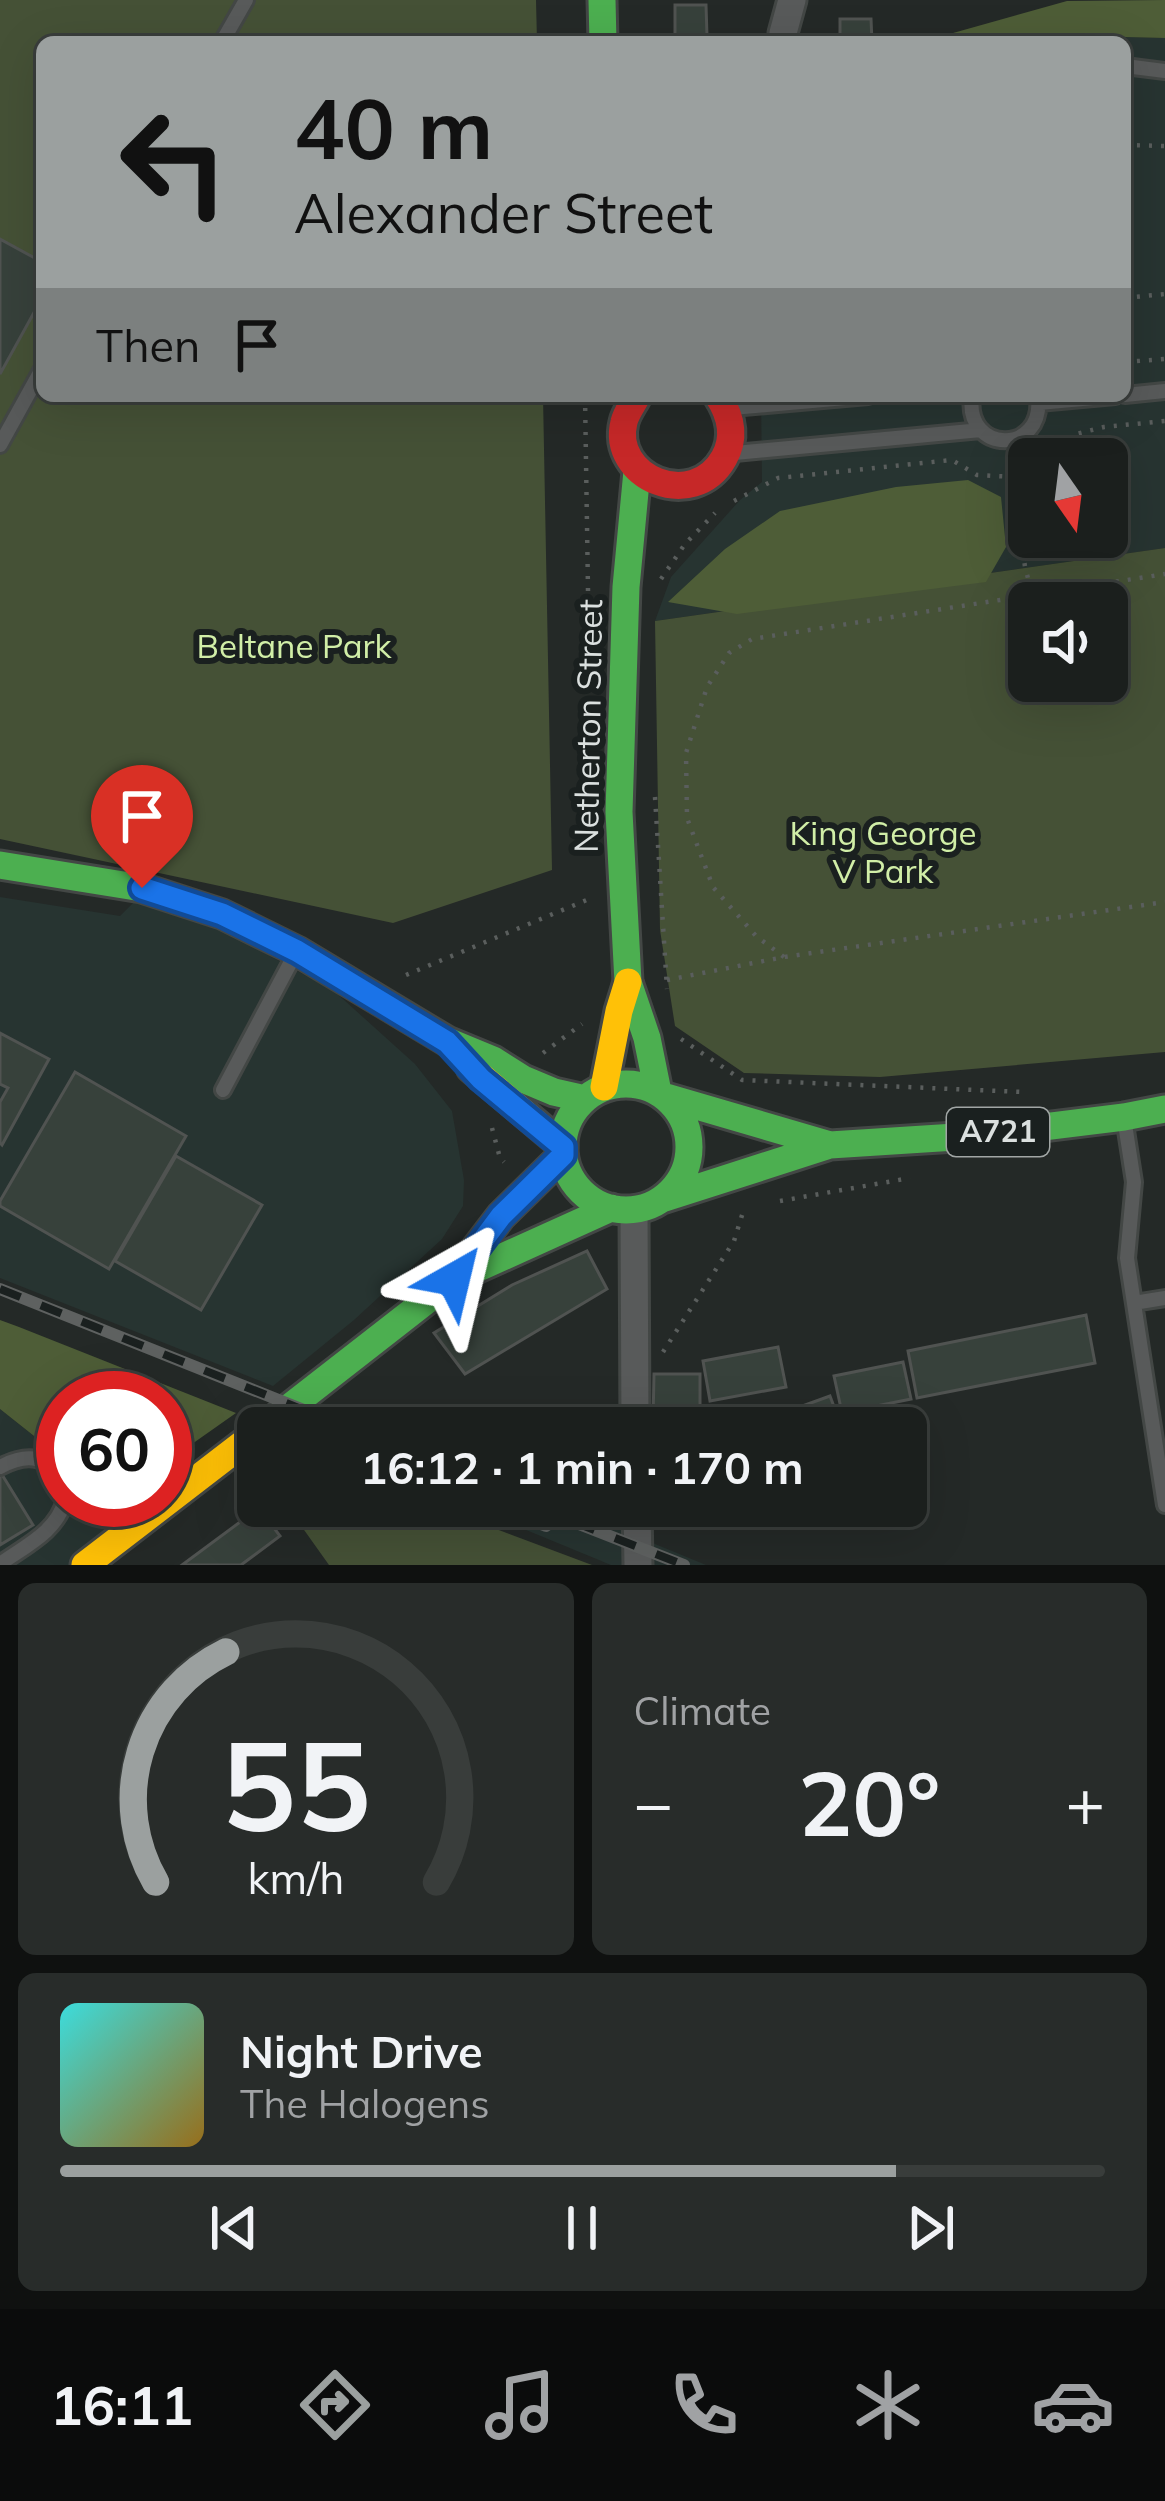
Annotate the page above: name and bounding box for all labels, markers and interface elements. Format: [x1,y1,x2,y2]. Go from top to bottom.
text: 40 m [294,75,493,180]
icon: left [96,84,252,240]
text: Alexander Street [294,179,713,247]
icon: arrive [224,312,290,378]
text: Then [96,317,200,373]
north arrow [1008,438,1128,558]
map controls [1008,438,1128,702]
button: sound [1008,582,1128,702]
street label: Netherton Street [565,599,610,853]
park label: Beltane Park [197,625,392,666]
pin [91,765,193,888]
icon: arrive [109,783,175,849]
park label: King George V Park [789,812,977,891]
road number: A721 [947,1108,1049,1156]
position arrow [391,1216,517,1342]
speed limit sign: 60 [36,1371,192,1527]
text: 16:12 · 1 min · 170 m [360,1439,804,1495]
text: Climate [634,1686,771,1735]
text: 55 [221,1706,371,1862]
text: 20° [798,1746,940,1859]
text: − [634,1761,673,1844]
text: + [1065,1761,1105,1844]
text: km/h [247,1851,344,1905]
text: Night Drive [240,2023,483,2079]
text: The Halogens [240,2079,490,2128]
icon: previous [201,2195,267,2261]
icon: pause [549,2195,615,2261]
icon: next [898,2195,964,2261]
icon: directions [293,2363,377,2447]
icon: music [478,2363,562,2447]
icon: phone [662,2363,746,2447]
icon: climate [846,2363,930,2447]
icon: car [1031,2363,1115,2447]
text: 16:11 [50,2371,193,2439]

